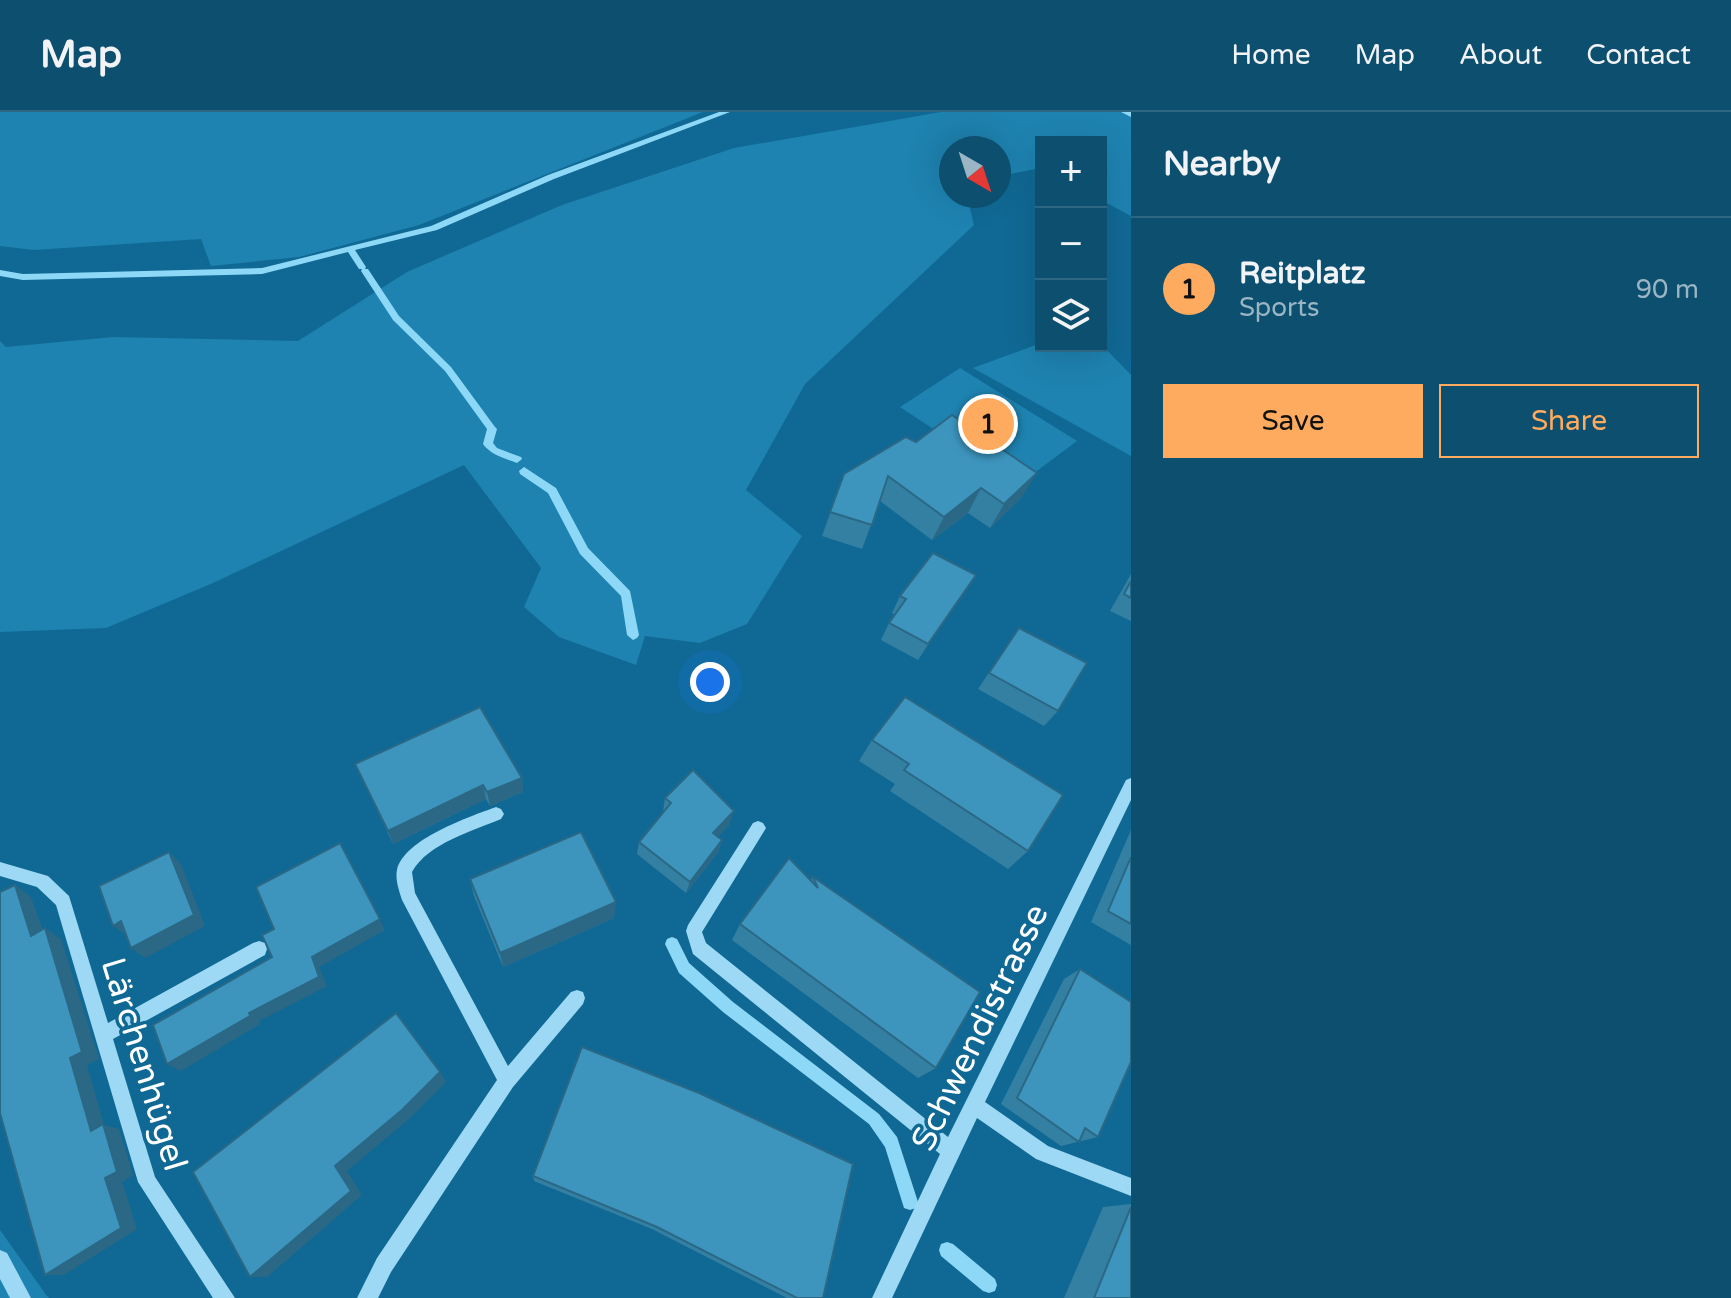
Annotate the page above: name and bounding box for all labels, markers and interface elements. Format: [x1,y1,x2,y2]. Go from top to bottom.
text: Map [40,32,122,78]
text: Home [1231,38,1311,72]
text: Map [1355,38,1415,72]
text: About [1459,38,1542,72]
text: Contact [1586,38,1691,72]
north arrow [939,136,1011,208]
map controls [1035,136,1107,352]
button: + [1035,136,1107,208]
text: Nearby [1163,144,1281,185]
button: − [1035,208,1107,280]
text: Reitplatz [1239,255,1366,292]
text: 1 [1181,274,1197,305]
text: 90 m [1636,274,1699,305]
button: layers [1035,280,1107,352]
text: Sports [1239,292,1319,323]
button: Save [1163,384,1423,458]
button: Share [1439,384,1699,458]
pin: 1 [962,394,1014,454]
your location [690,662,730,702]
street label: Schwendistrasse [903,898,1058,1158]
street label: Lärchenhügel [92,953,195,1176]

